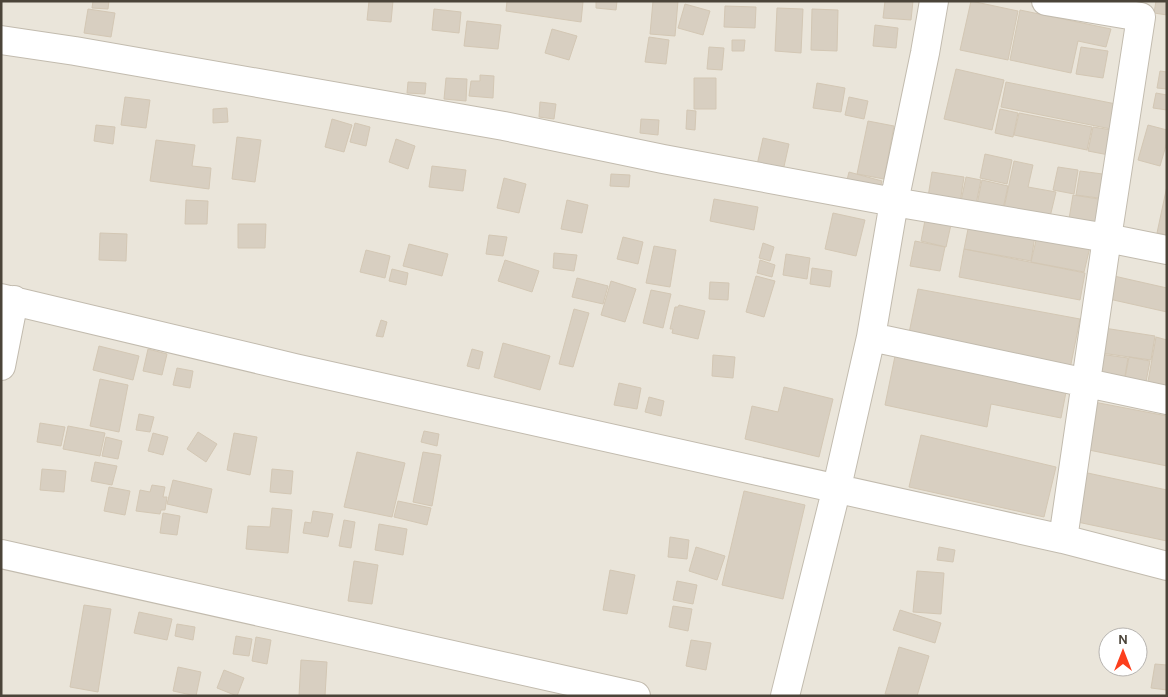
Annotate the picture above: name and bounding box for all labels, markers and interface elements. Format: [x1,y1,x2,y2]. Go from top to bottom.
north arrow [1098,627,1148,677]
text: N [1118,631,1128,648]

